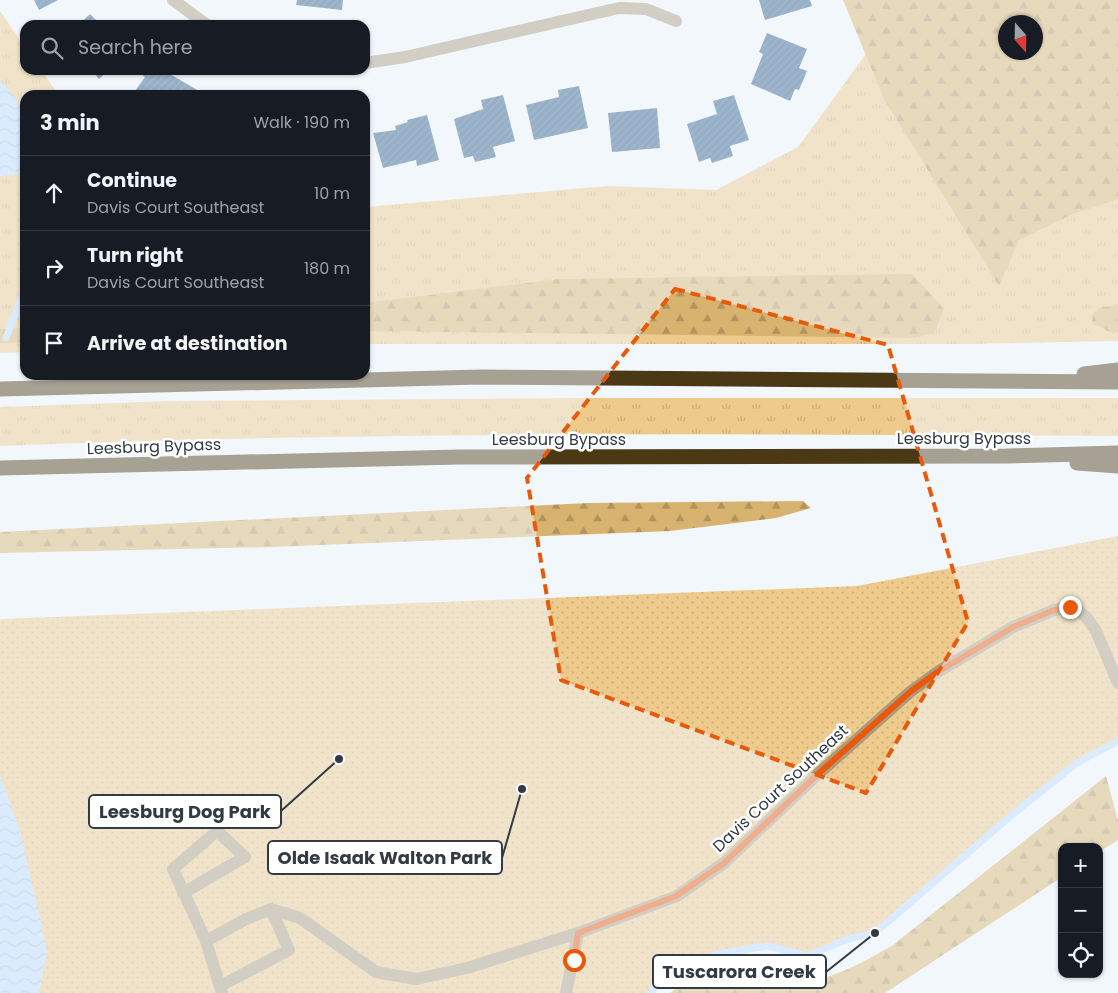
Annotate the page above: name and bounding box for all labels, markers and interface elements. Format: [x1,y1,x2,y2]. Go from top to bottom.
north arrow [998,15,1043,60]
search box [20,20,370,75]
icon: search [38,34,66,62]
text: Search here [78,34,192,61]
text: 3 min [40,108,100,137]
text: Walk · 190 m [253,111,350,134]
text: Continue [87,167,177,194]
icon: ahead [40,179,68,207]
text: 10 m [314,182,350,205]
text: Davis Court Southeast [87,196,264,219]
text: Turn right [87,242,183,269]
icon: right [40,254,68,282]
text: 180 m [304,257,350,280]
text: Davis Court Southeast [87,271,264,294]
icon: arrive [40,329,68,357]
text: Arrive at destination [87,330,288,357]
street label: Leesburg Bypass [897,427,1031,450]
street label: Leesburg Bypass [492,428,626,451]
street label: Leesburg Bypass [86,433,222,460]
route end [1059,596,1082,619]
street label: Davis Court Southeast [708,719,853,857]
callout: Leesburg Dog Park [89,795,281,828]
text: Leesburg Dog Park [99,799,272,824]
callout: Olde Isaak Walton Park [268,841,502,874]
map controls [1058,843,1103,978]
button: + [1058,843,1103,888]
text: Olde Isaak Walton Park [278,845,493,870]
button: − [1058,888,1103,933]
button: locate [1058,933,1103,978]
route start [563,949,586,972]
callout: Tuscarora Creek [653,955,826,988]
text: Tuscarora Creek [662,959,817,984]

